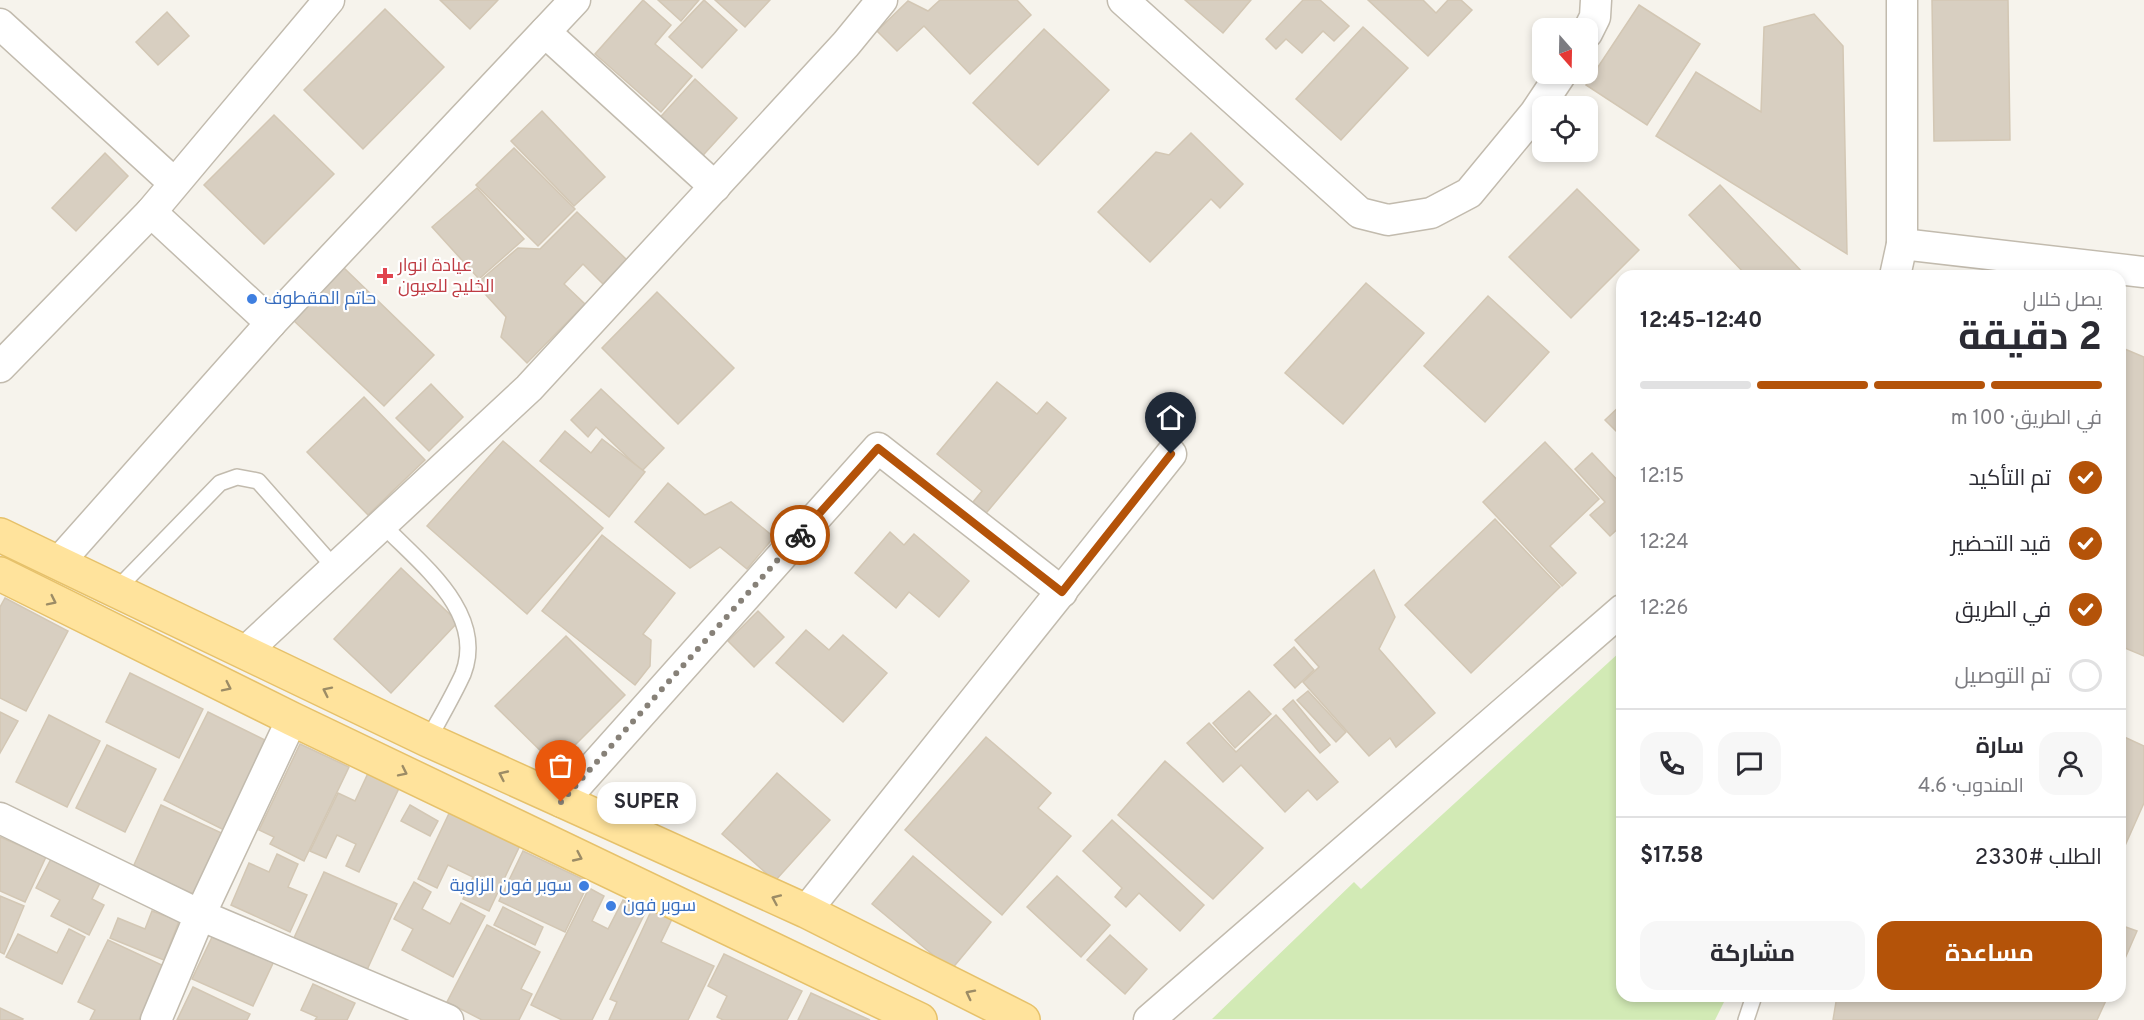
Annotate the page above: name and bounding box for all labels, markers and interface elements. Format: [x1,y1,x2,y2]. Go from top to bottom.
north arrow [1532,18,1598,84]
map controls [1532,18,1598,162]
button: locate [1532,96,1598,162]
place label: عيادة انوار الخليج للعيون [397,255,495,299]
marker: عيادة انوار الخليج للعيون [376,267,394,285]
place label: حاتم المقطوف [264,288,376,311]
text: يصل خلال [2023,288,2102,314]
marker: حاتم المقطوف [245,292,259,306]
text: 12:40–12:45 [1640,308,1762,335]
text: 2 دقيقة [1958,315,2102,364]
pin [1145,392,1196,454]
icon: home [1154,401,1187,434]
text: في الطريق · 100 m [1951,406,2102,432]
icon: check [2069,461,2102,494]
text: 12:15 [1640,464,1684,490]
text: تم التأكيد [1969,466,2051,493]
courier [770,505,830,565]
icon: bike [784,519,817,552]
icon: check [2069,527,2102,560]
text: 12:24 [1640,530,1689,556]
text: قيد التحضير [1951,532,2051,559]
one-way arrow [46,593,57,605]
icon: check [2069,593,2102,626]
text: 12:26 [1640,596,1688,622]
text: في الطريق [1955,598,2051,625]
text: تم التوصيل [1954,664,2051,691]
one-way arrow [221,679,232,691]
one-way arrow [322,687,333,699]
button: phone [1640,732,1703,795]
button: chat [1718,732,1781,795]
button: person [2039,732,2102,795]
text: سارة [1976,734,2024,761]
pin [535,740,586,802]
icon: bag [544,749,577,782]
one-way arrow [396,765,407,776]
one-way arrow [499,770,510,782]
text: المندوب · 4.6 [1918,774,2024,800]
callout: SUPER [597,781,696,823]
text: SUPER [614,790,679,816]
text: $17.58 [1640,843,1704,870]
text: الطلب #2330 [1975,845,2102,872]
one-way arrow [572,849,583,861]
place label: سوبر فون الزاوية [450,875,572,898]
marker: سوبر فون الزاوية [577,879,591,893]
one-way arrow [772,894,783,906]
place label: سوبر فون [623,895,696,918]
marker: سوبر فون [604,899,618,913]
button: مشاركة [1640,921,1865,990]
button: مساعدة [1877,921,2102,990]
one-way arrow [966,989,977,1001]

